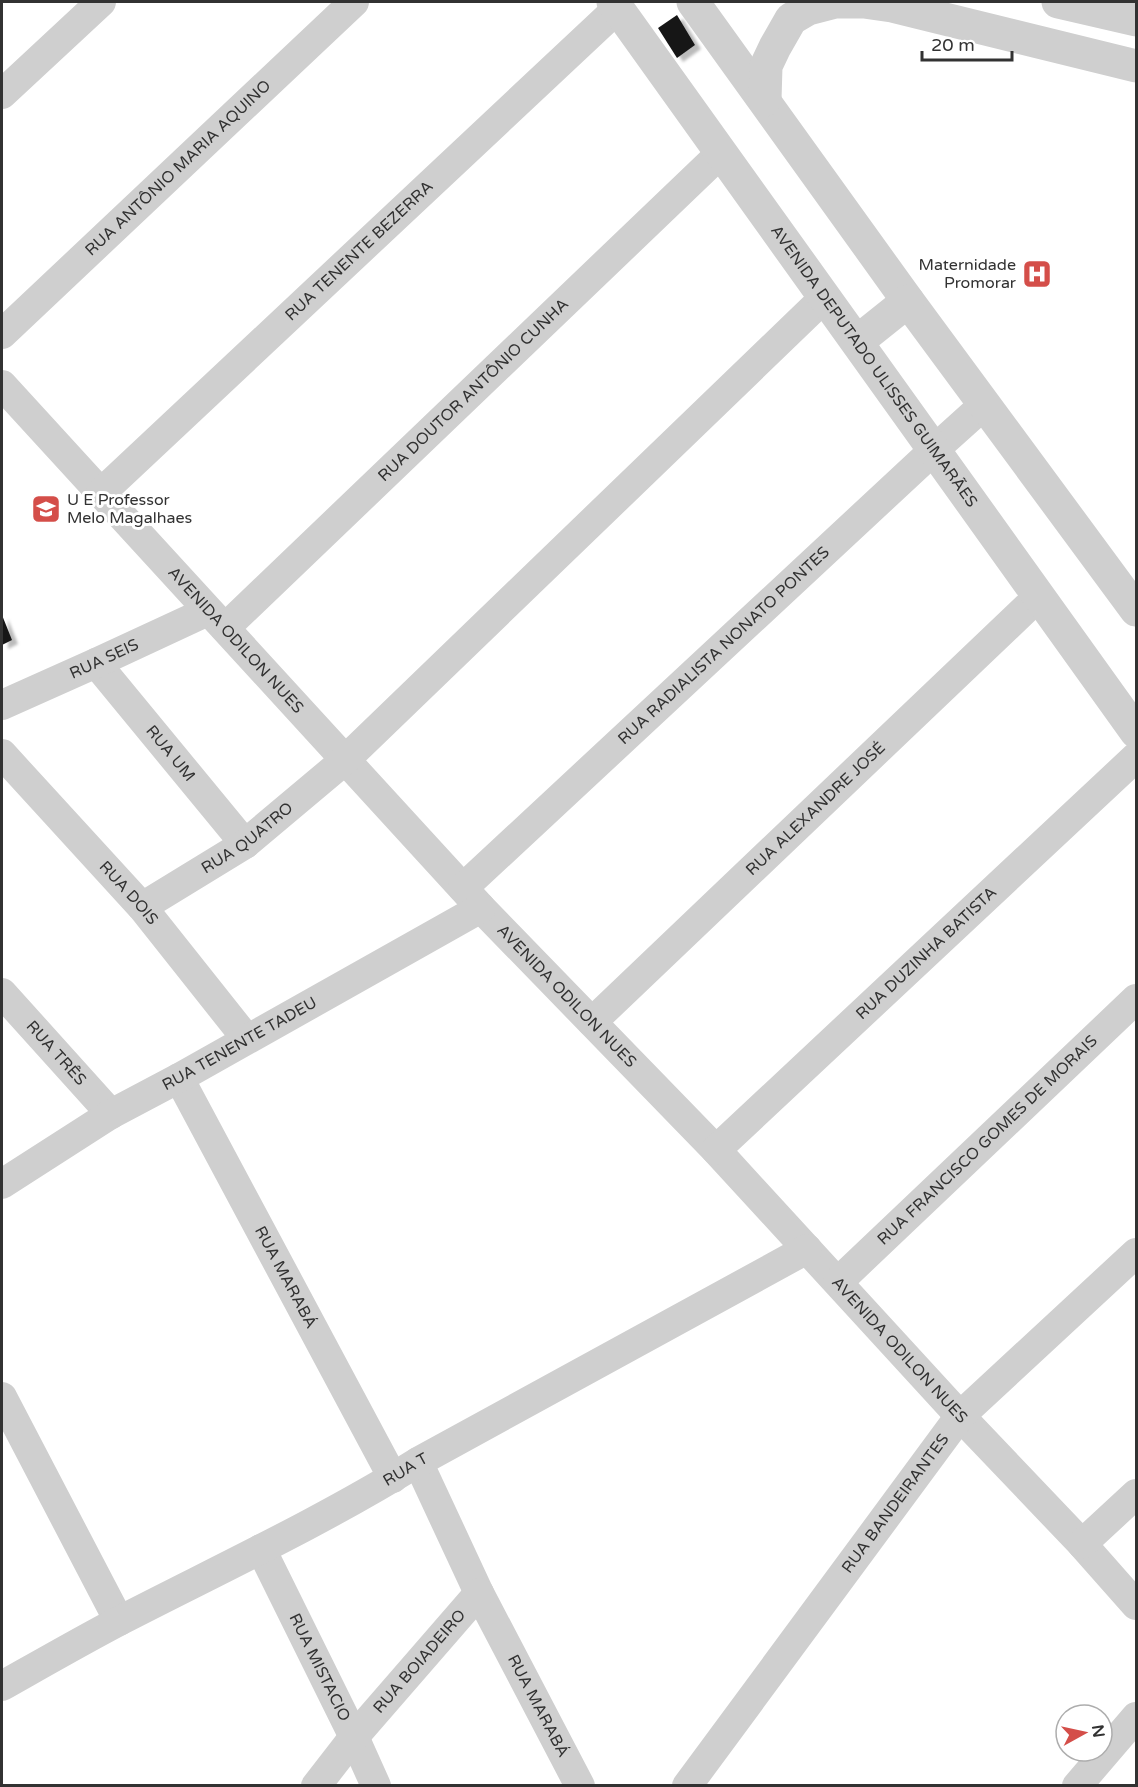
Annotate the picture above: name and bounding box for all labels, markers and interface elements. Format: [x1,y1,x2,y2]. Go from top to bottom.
scale bar [922,24,1012,62]
text: 20 m [931,34,975,56]
street label: RUA ANTÔNIO MARIA AQUINO [81,76,275,260]
street label: RUA TENENTE BEZERRA [281,176,437,325]
street label: AVENIDA DEPUTADO ULISSES GUIMARÃES [766,221,982,511]
place label: Maternidade Promorar [919,255,1017,293]
hospital icon: Maternidade Promorar [1021,258,1053,290]
street label: RUA DOUTOR ANTÔNIO CUNHA [374,294,573,486]
place label: U E Professor Melo Magalhaes [67,490,192,528]
school or university icon: U E Professor Melo Magalhaes [30,493,62,525]
street label: RUA RADIALISTA NONATO PONTES [614,542,834,749]
street label: AVENIDA ODILON NUES [164,563,308,718]
street label: RUA SEIS [66,635,142,683]
street label: RUA UM [141,721,199,786]
street label: RUA ALEXANDRE JOSÉ [742,738,890,880]
street label: RUA QUATRO [198,798,297,878]
street label: RUA DOIS [95,857,162,929]
street label: RUA DUZINHA BATISTA [852,882,1001,1024]
street label: AVENIDA ODILON NUES [493,920,641,1072]
street label: RUA TENENTE TADEU [159,992,321,1095]
street label: RUA TRÊS [22,1017,91,1090]
street label: RUA FRANCISCO GOMES DE MORAIS [873,1031,1102,1249]
street label: RUA MARABÁ [250,1223,321,1332]
street label: AVENIDA ODILON NUES [827,1273,972,1428]
street label: RUA BANDEIRANTES [837,1430,953,1577]
street label: RUA T [379,1448,432,1491]
street label: RUA BOIADEIRO [369,1605,470,1718]
street label: RUA MISTACIO [284,1610,355,1725]
street label: RUA MARABÁ [503,1651,573,1761]
north arrow [1054,1703,1114,1763]
text: N [1087,1723,1109,1739]

